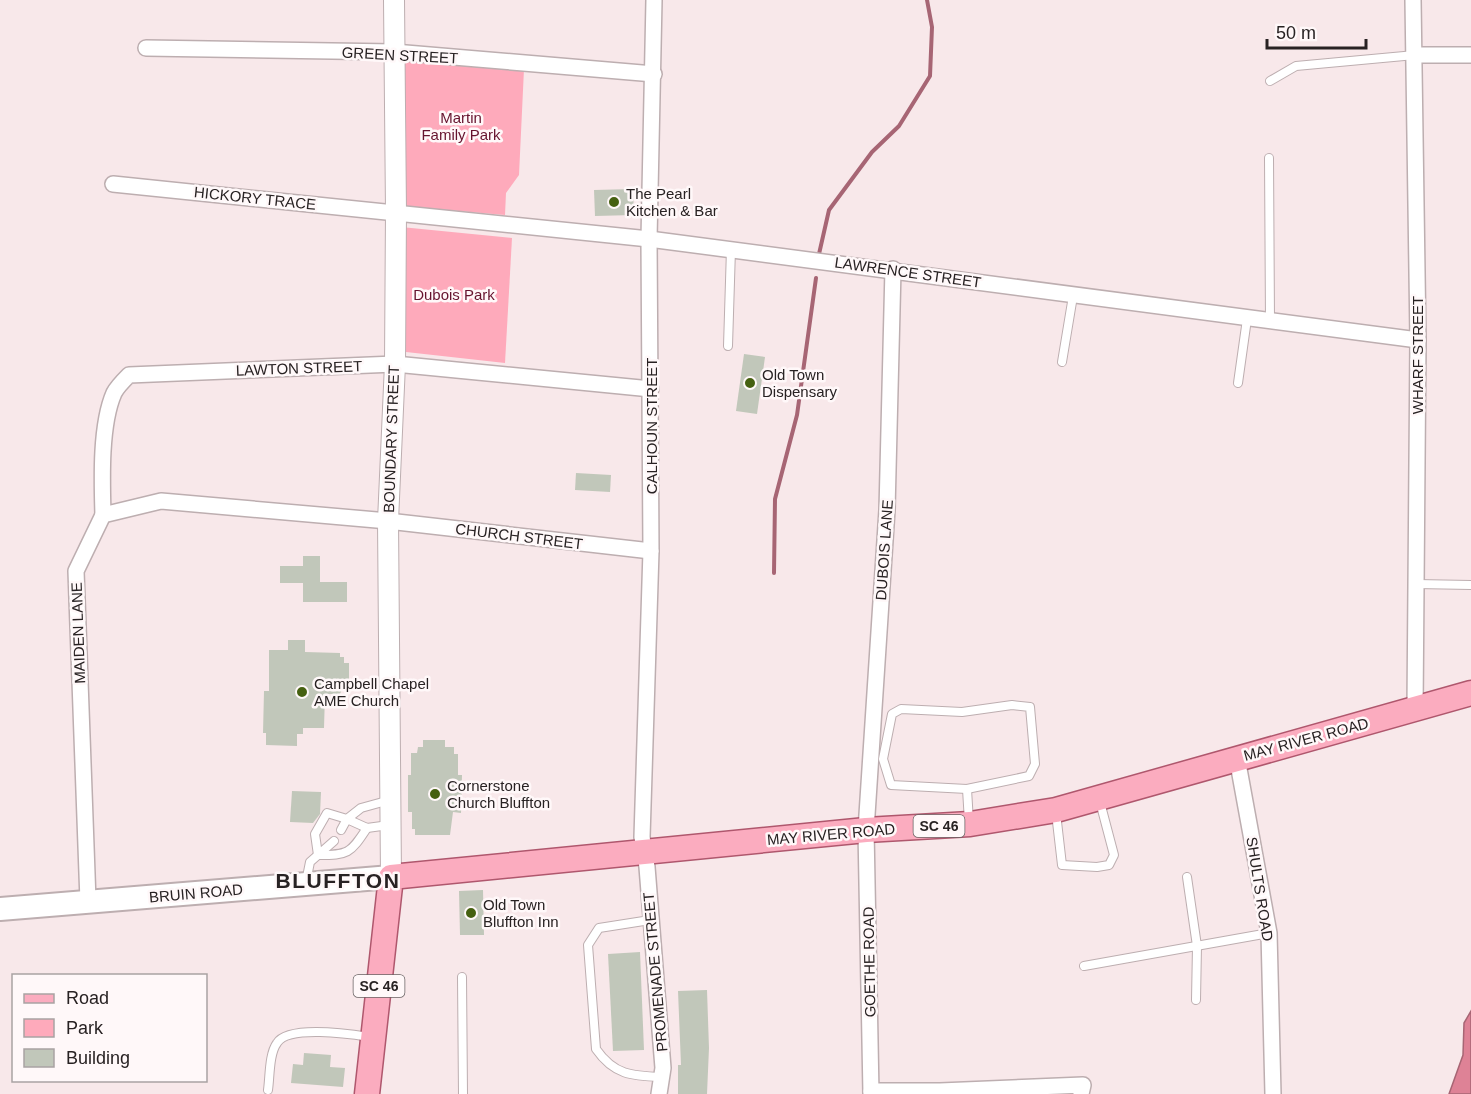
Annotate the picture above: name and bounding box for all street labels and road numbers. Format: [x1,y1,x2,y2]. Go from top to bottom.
street label: GREEN STREET [341,43,459,67]
street label: HICKORY TRACE [193,183,317,213]
street label: LAWRENCE STREET [834,253,982,291]
street label: WHARF STREET [1409,296,1426,414]
street label: LAWTON STREET [235,357,363,379]
street label: CALHOUN STREET [643,358,660,494]
street label: BOUNDARY STREET [380,365,402,513]
street label: DUBOIS LANE [872,499,896,601]
street label: CHURCH STREET [454,520,584,552]
street label: MAIDEN LANE [68,582,88,684]
street label: MAY RIVER ROAD [1242,714,1370,764]
road number: SC 46 [914,815,964,837]
street label: MAY RIVER ROAD [766,820,896,848]
street label: SHULTS ROAD [1243,836,1277,943]
street label: BRUIN ROAD [148,880,244,906]
street label: PROMENADE STREET [640,892,670,1052]
street label: GOETHE ROAD [860,906,878,1018]
road number: SC 46 [354,975,404,997]

